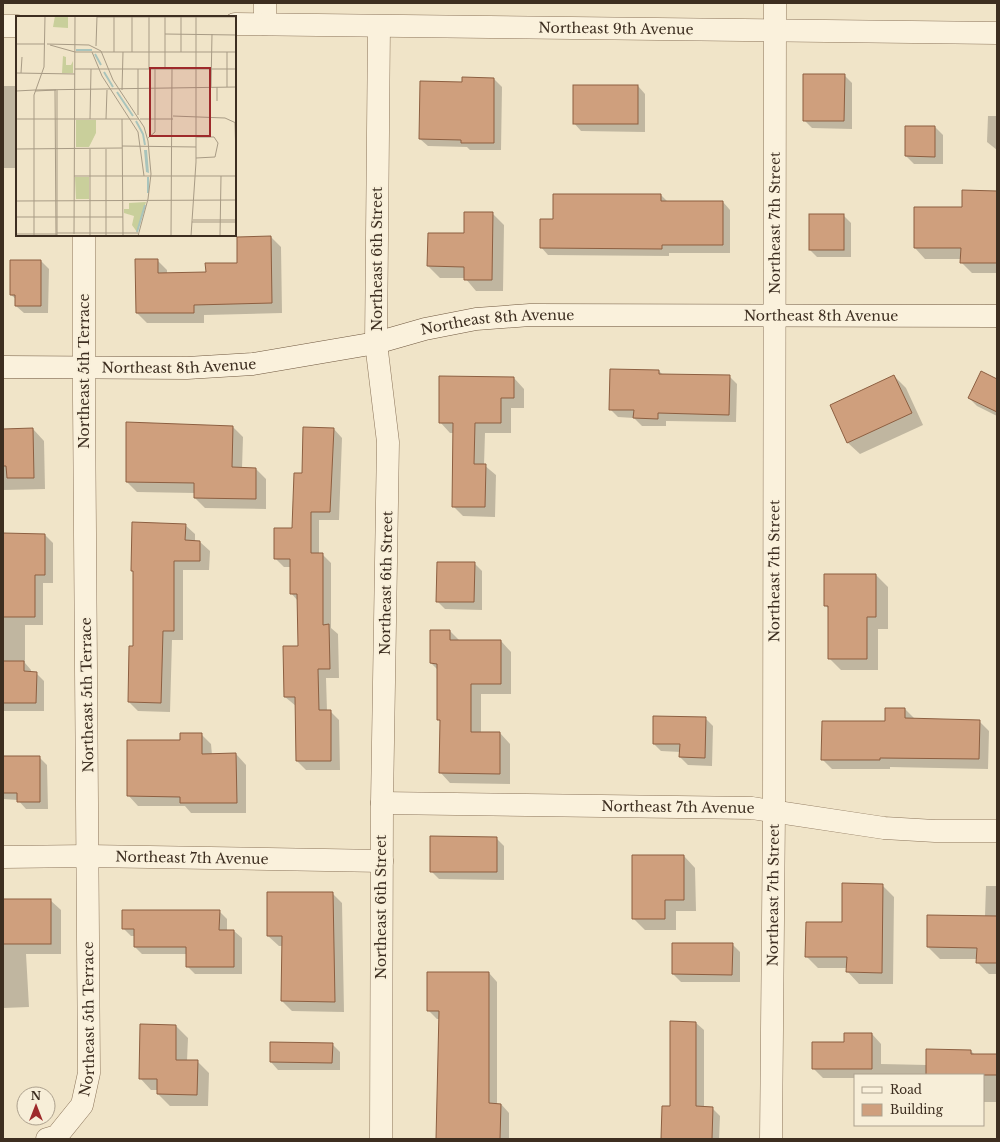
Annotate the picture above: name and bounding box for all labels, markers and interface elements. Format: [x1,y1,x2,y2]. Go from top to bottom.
inset map [16,16,236,236]
street label: Northeast 9th Avenue [538,19,694,38]
street label: Northeast 7th Street [766,151,784,294]
street label: Northeast 6th Street [368,186,386,331]
street label: Northeast 5th Terrace [75,293,93,449]
street label: Northeast 8th Avenue [419,306,574,339]
street label: Northeast 8th Avenue [744,306,898,325]
street label: Northeast 8th Avenue [102,355,257,377]
street label: Northeast 7th Street [765,499,783,642]
street label: Northeast 6th Street [376,510,396,655]
street label: Northeast 5th Terrace [77,617,97,773]
street label: Northeast 7th Avenue [601,797,755,817]
street label: Northeast 7th Street [764,823,783,966]
street label: Northeast 6th Street [372,834,390,979]
street label: Northeast 7th Avenue [115,847,269,868]
street label: Northeast 5th Terrace [75,941,98,1098]
legend [854,1074,984,1126]
text: Road [890,1082,922,1097]
north arrow [16,1086,56,1126]
text: N [31,1089,42,1103]
text: Building [890,1102,944,1117]

